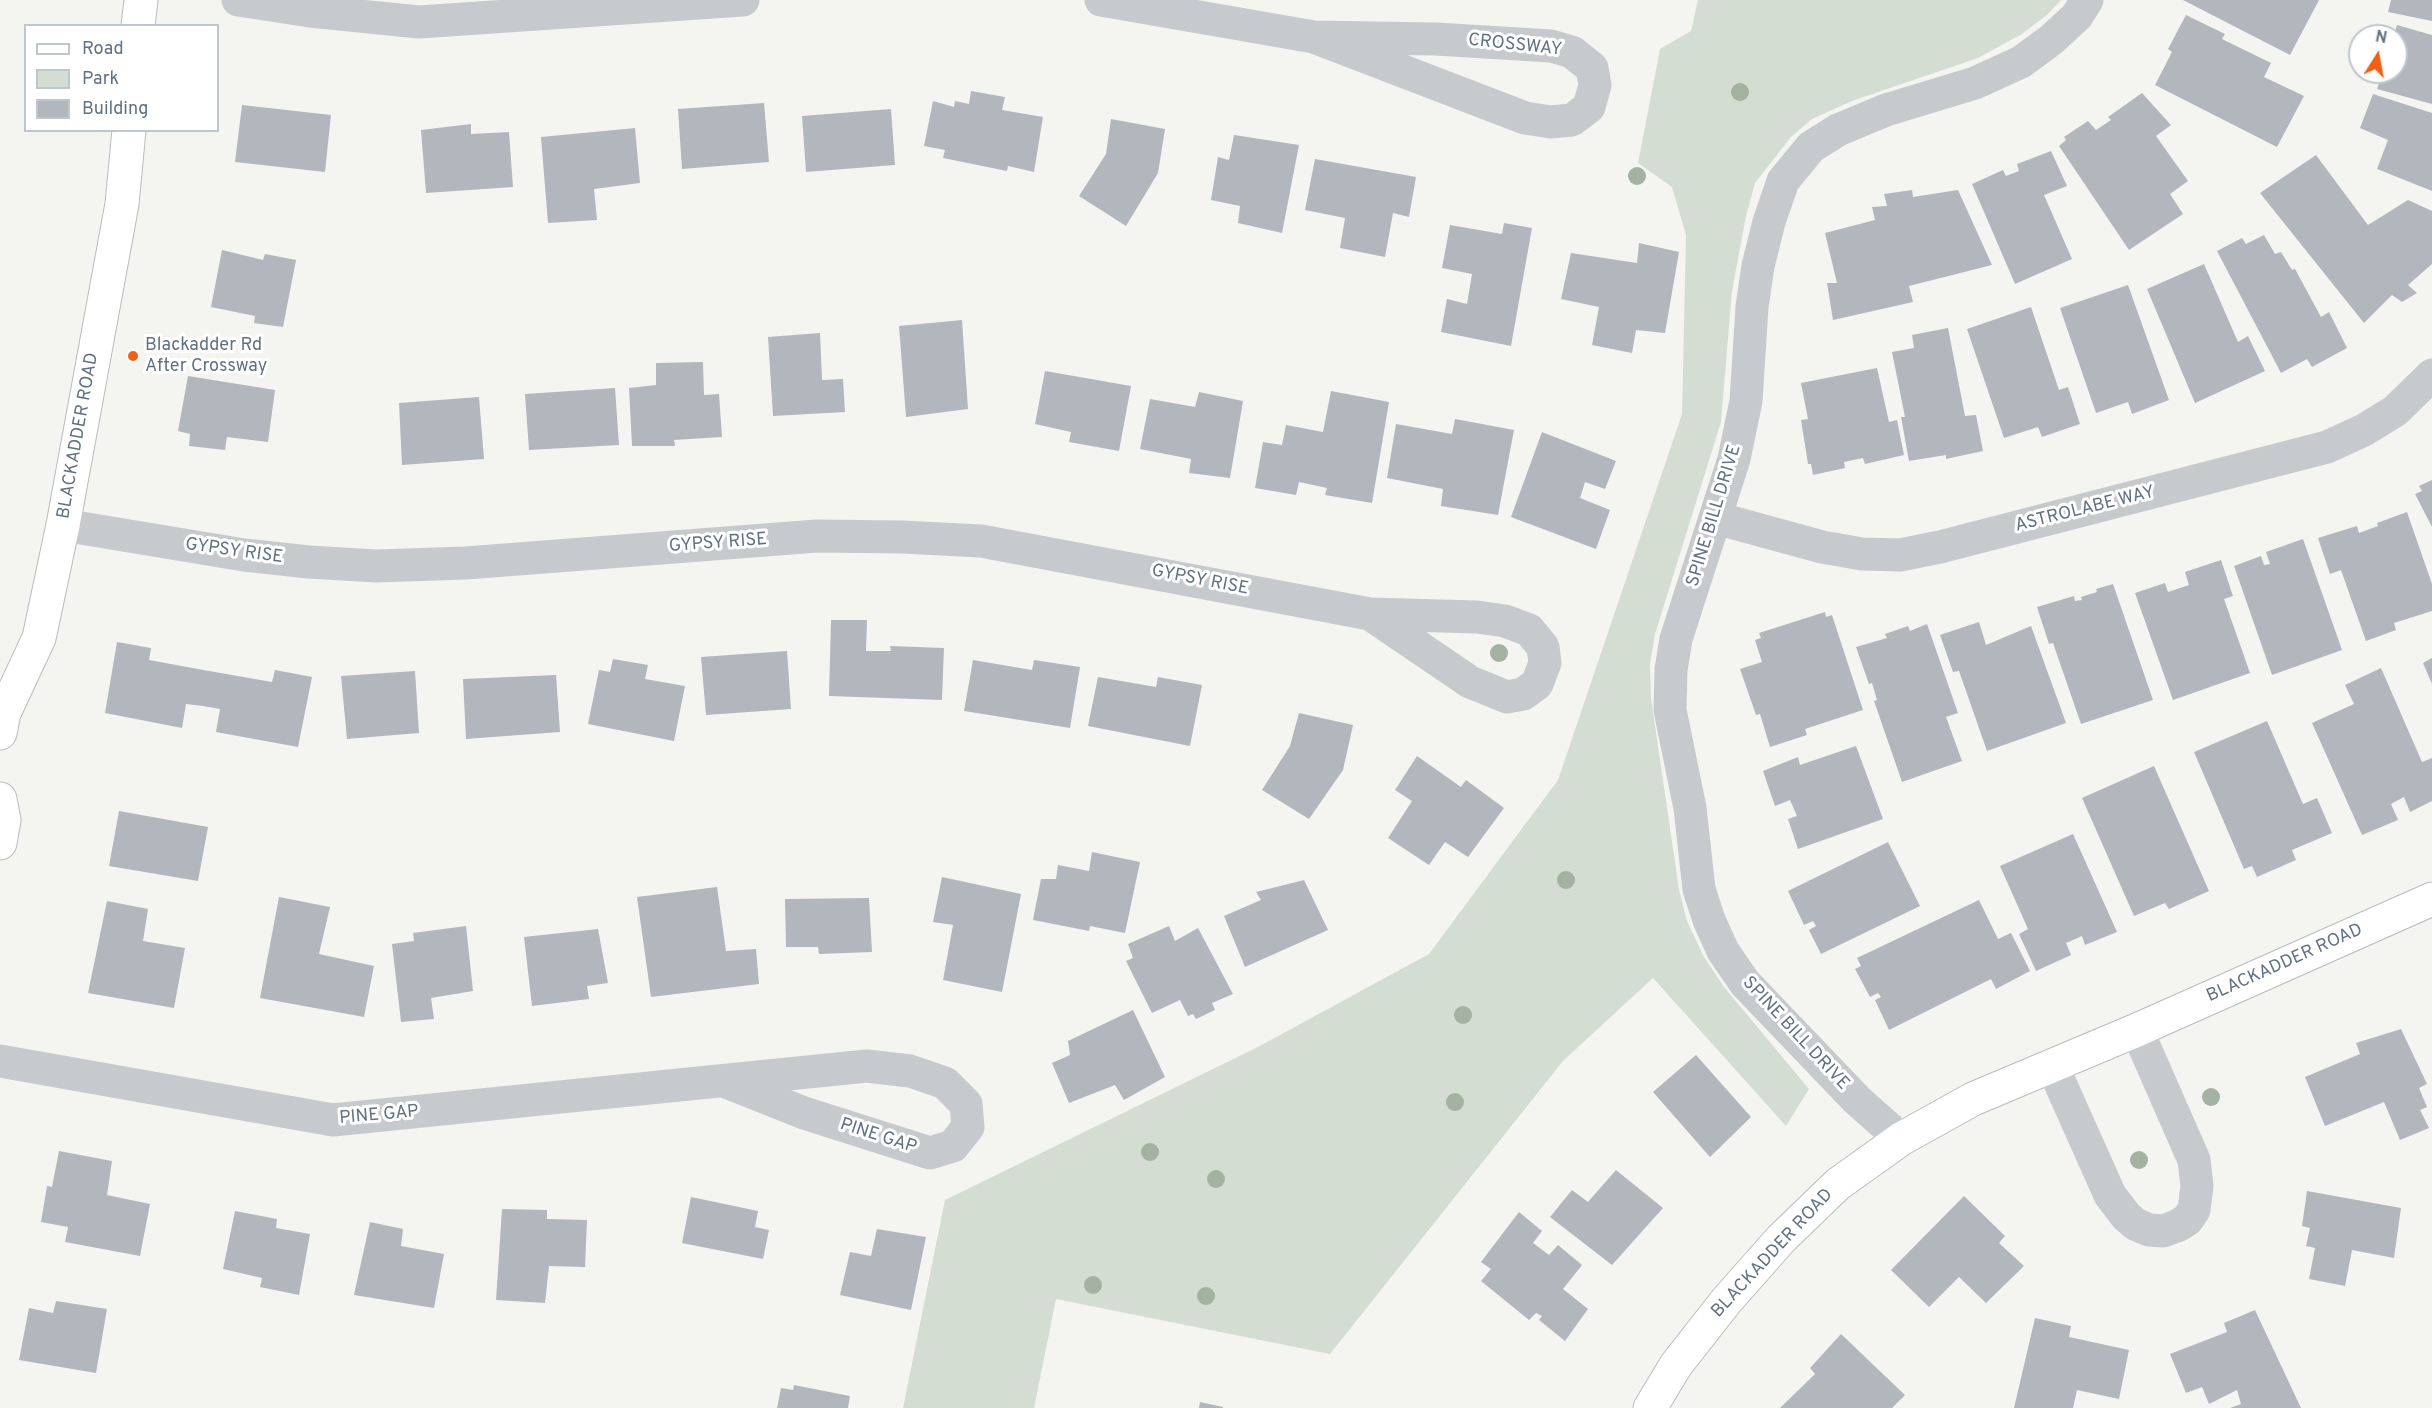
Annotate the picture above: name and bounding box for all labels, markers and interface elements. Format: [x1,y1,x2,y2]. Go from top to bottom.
legend [24,24,219,132]
north arrow [2348,24,2408,84]
text: N [2374,27,2389,49]
street label: CROSSWAY [1467,30,1563,62]
text: Road [82,38,124,61]
text: Park [82,68,119,91]
text: Building [82,98,148,121]
place label: Blackadder Rd After Crossway [145,335,267,378]
marker: Blackadder Rd After Crossway [126,349,140,363]
street label: BLACKADDER ROAD [54,351,104,521]
street label: SPINE BILL DRIVE [1683,442,1747,590]
street label: ASTROLABE WAY [2013,482,2157,538]
street label: GYPSY RISE [668,530,768,558]
street label: GYPSY RISE [184,534,284,570]
street label: GYPSY RISE [1150,561,1250,601]
street label: BLACKADDER ROAD [2204,920,2366,1008]
street label: SPINE BILL DRIVE [1737,973,1853,1095]
street label: PINE GAP [339,1102,419,1130]
street label: PINE GAP [837,1114,919,1160]
street label: BLACKADDER ROAD [1708,1185,1838,1323]

